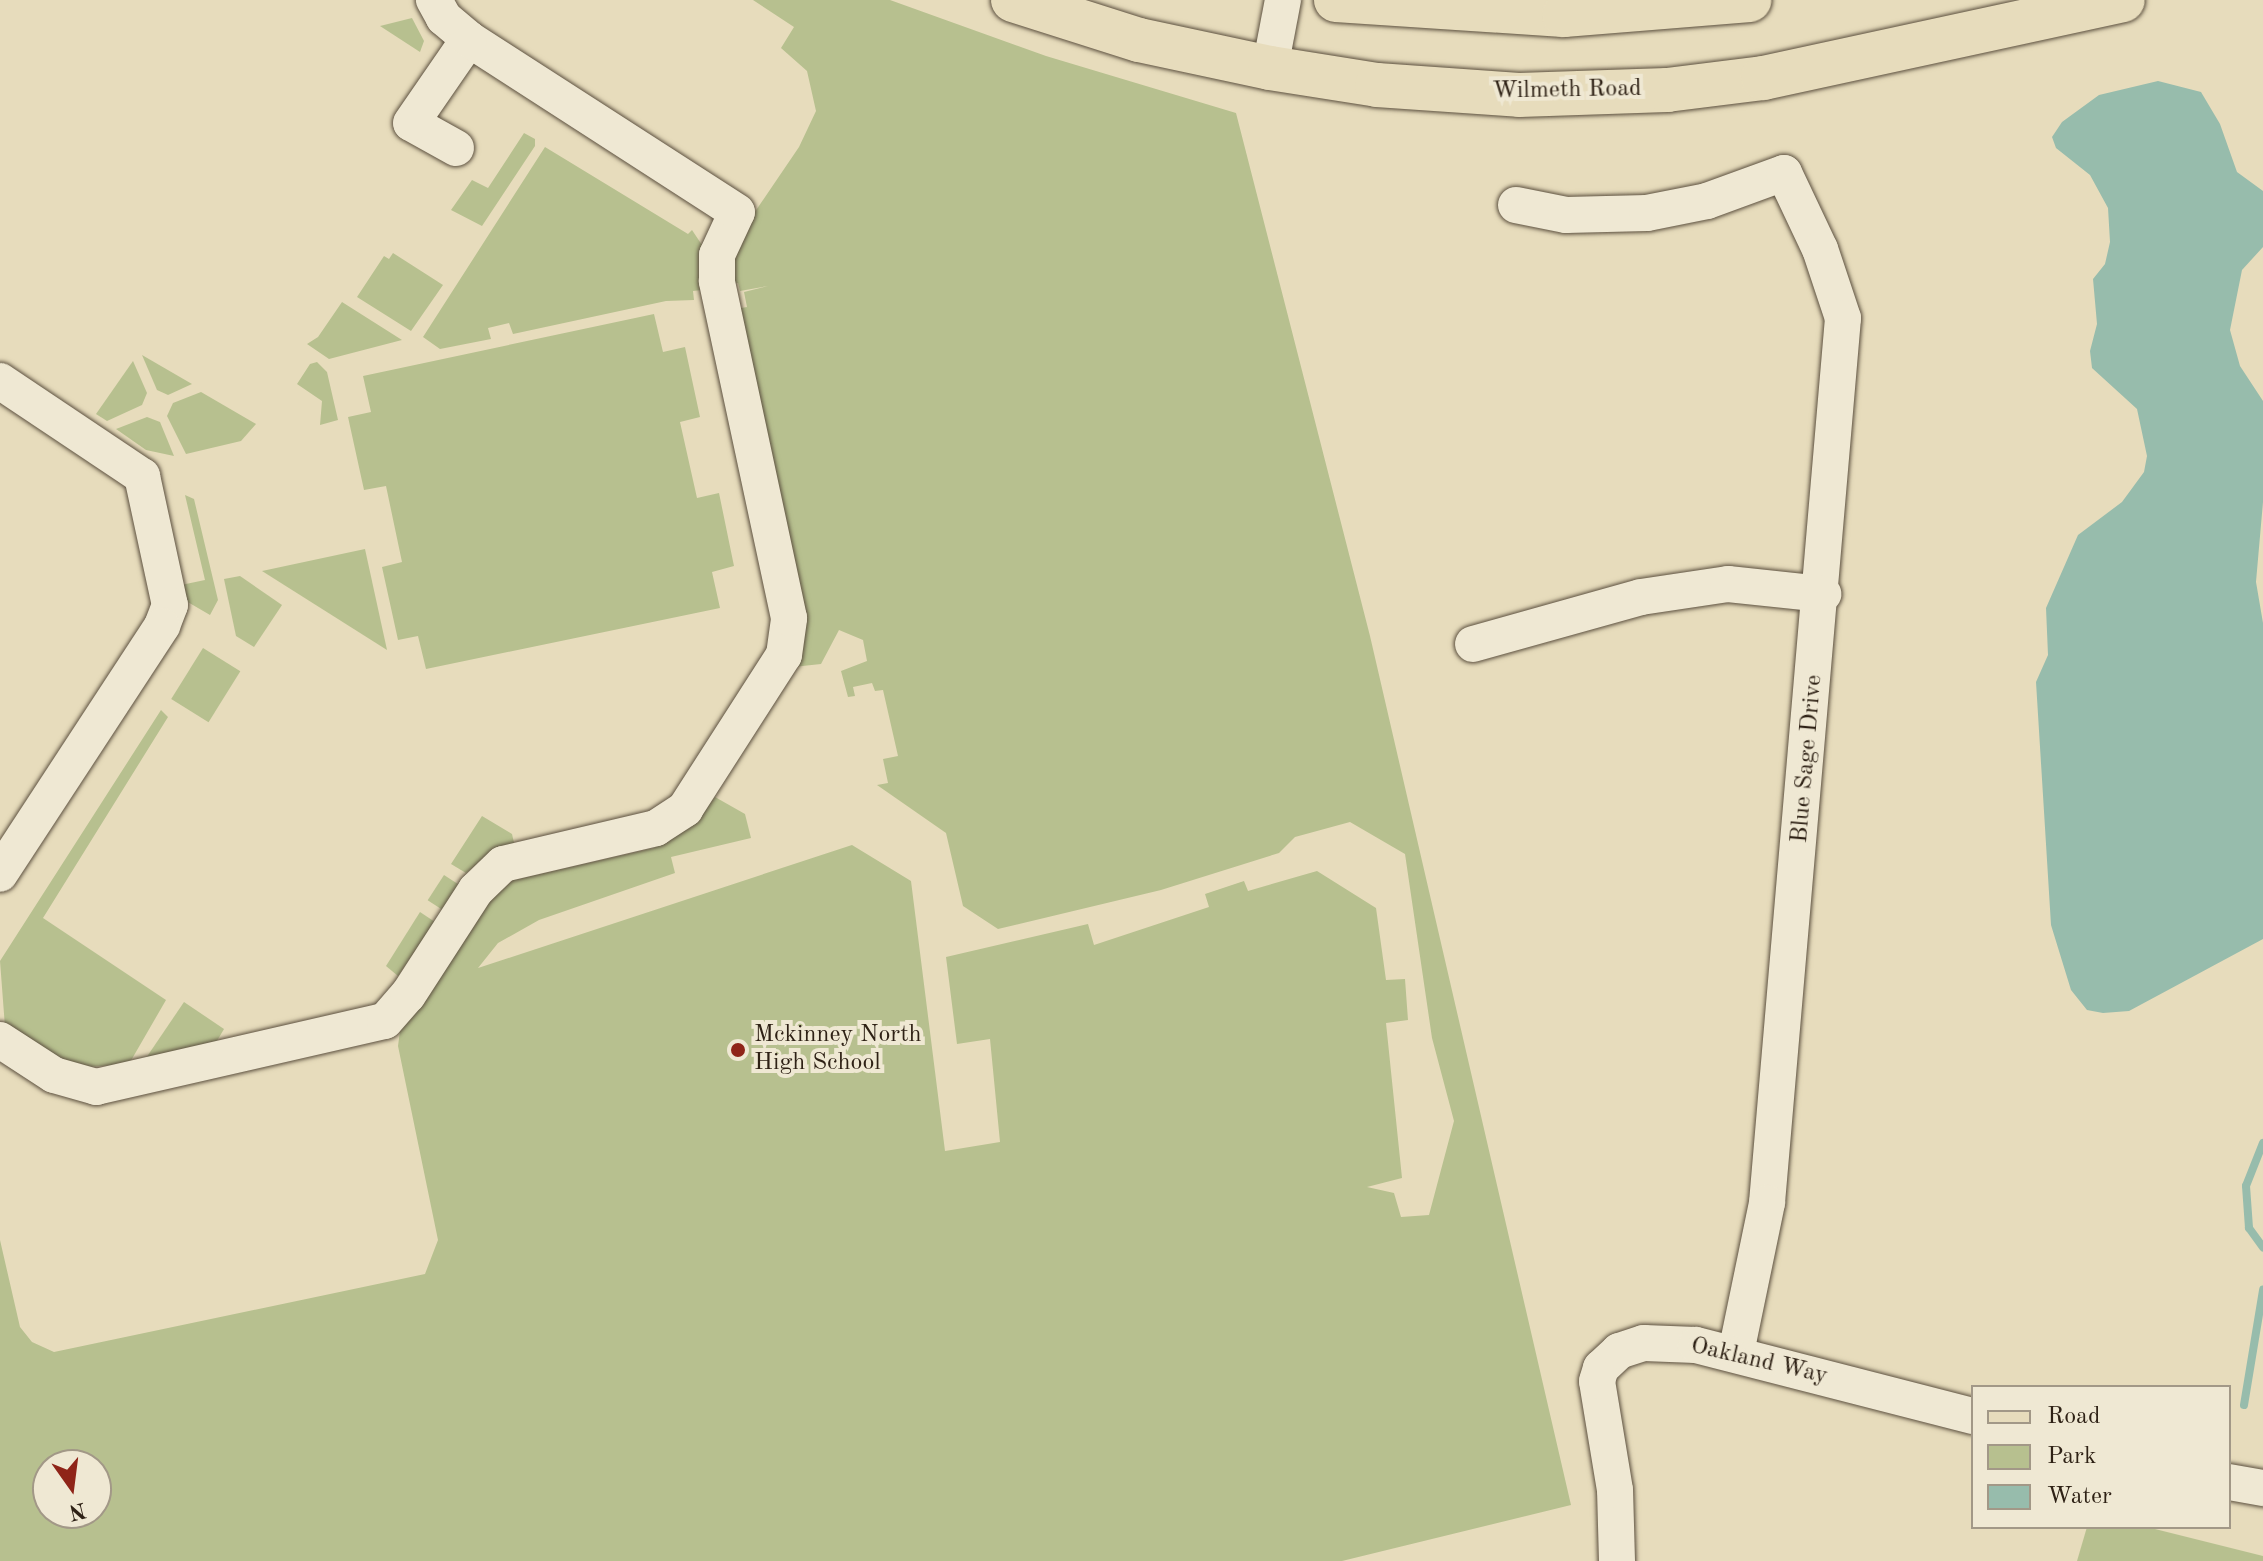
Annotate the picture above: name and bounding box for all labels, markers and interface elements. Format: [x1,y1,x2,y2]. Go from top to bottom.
street label: Wilmeth Road [1492,75,1642,107]
street label: Blue Sage Drive [1786,674,1830,844]
place label: Mckinney North High School [754,1022,922,1078]
marker: Mckinney North High School [729,1041,747,1059]
street label: Oakland Way [1688,1332,1830,1392]
legend [1971,1385,2231,1529]
text: Road [2047,1405,2100,1429]
text: Park [2047,1445,2096,1469]
north arrow [32,1449,112,1529]
text: Water [2047,1485,2112,1509]
text: N [67,1498,88,1523]

